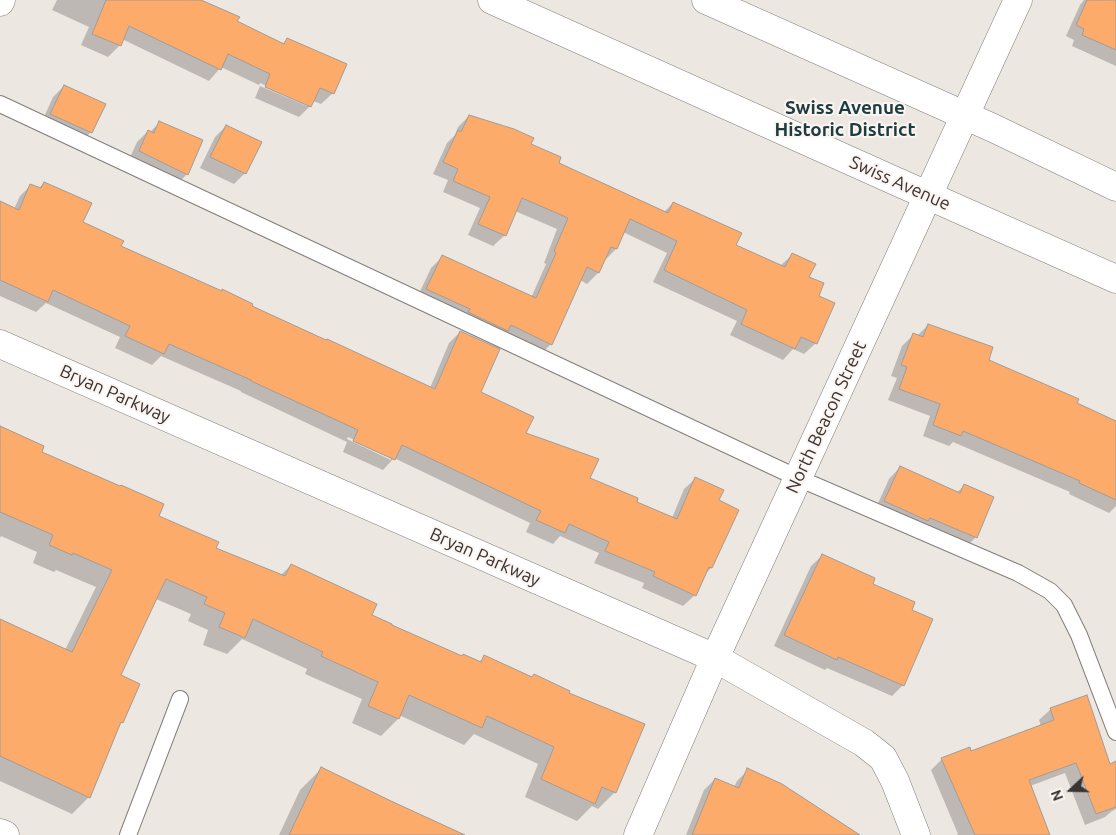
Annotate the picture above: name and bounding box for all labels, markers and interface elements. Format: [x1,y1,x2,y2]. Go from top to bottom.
district label: Swiss Avenue Historic District [774,97,916,141]
street label: Swiss Avenue [846,151,954,215]
street label: North Beacon Street [781,337,871,497]
street label: Bryan Parkway [56,360,174,428]
street label: Bryan Parkway [426,523,544,591]
north arrow [1046,765,1096,815]
text: N [1048,788,1066,803]

